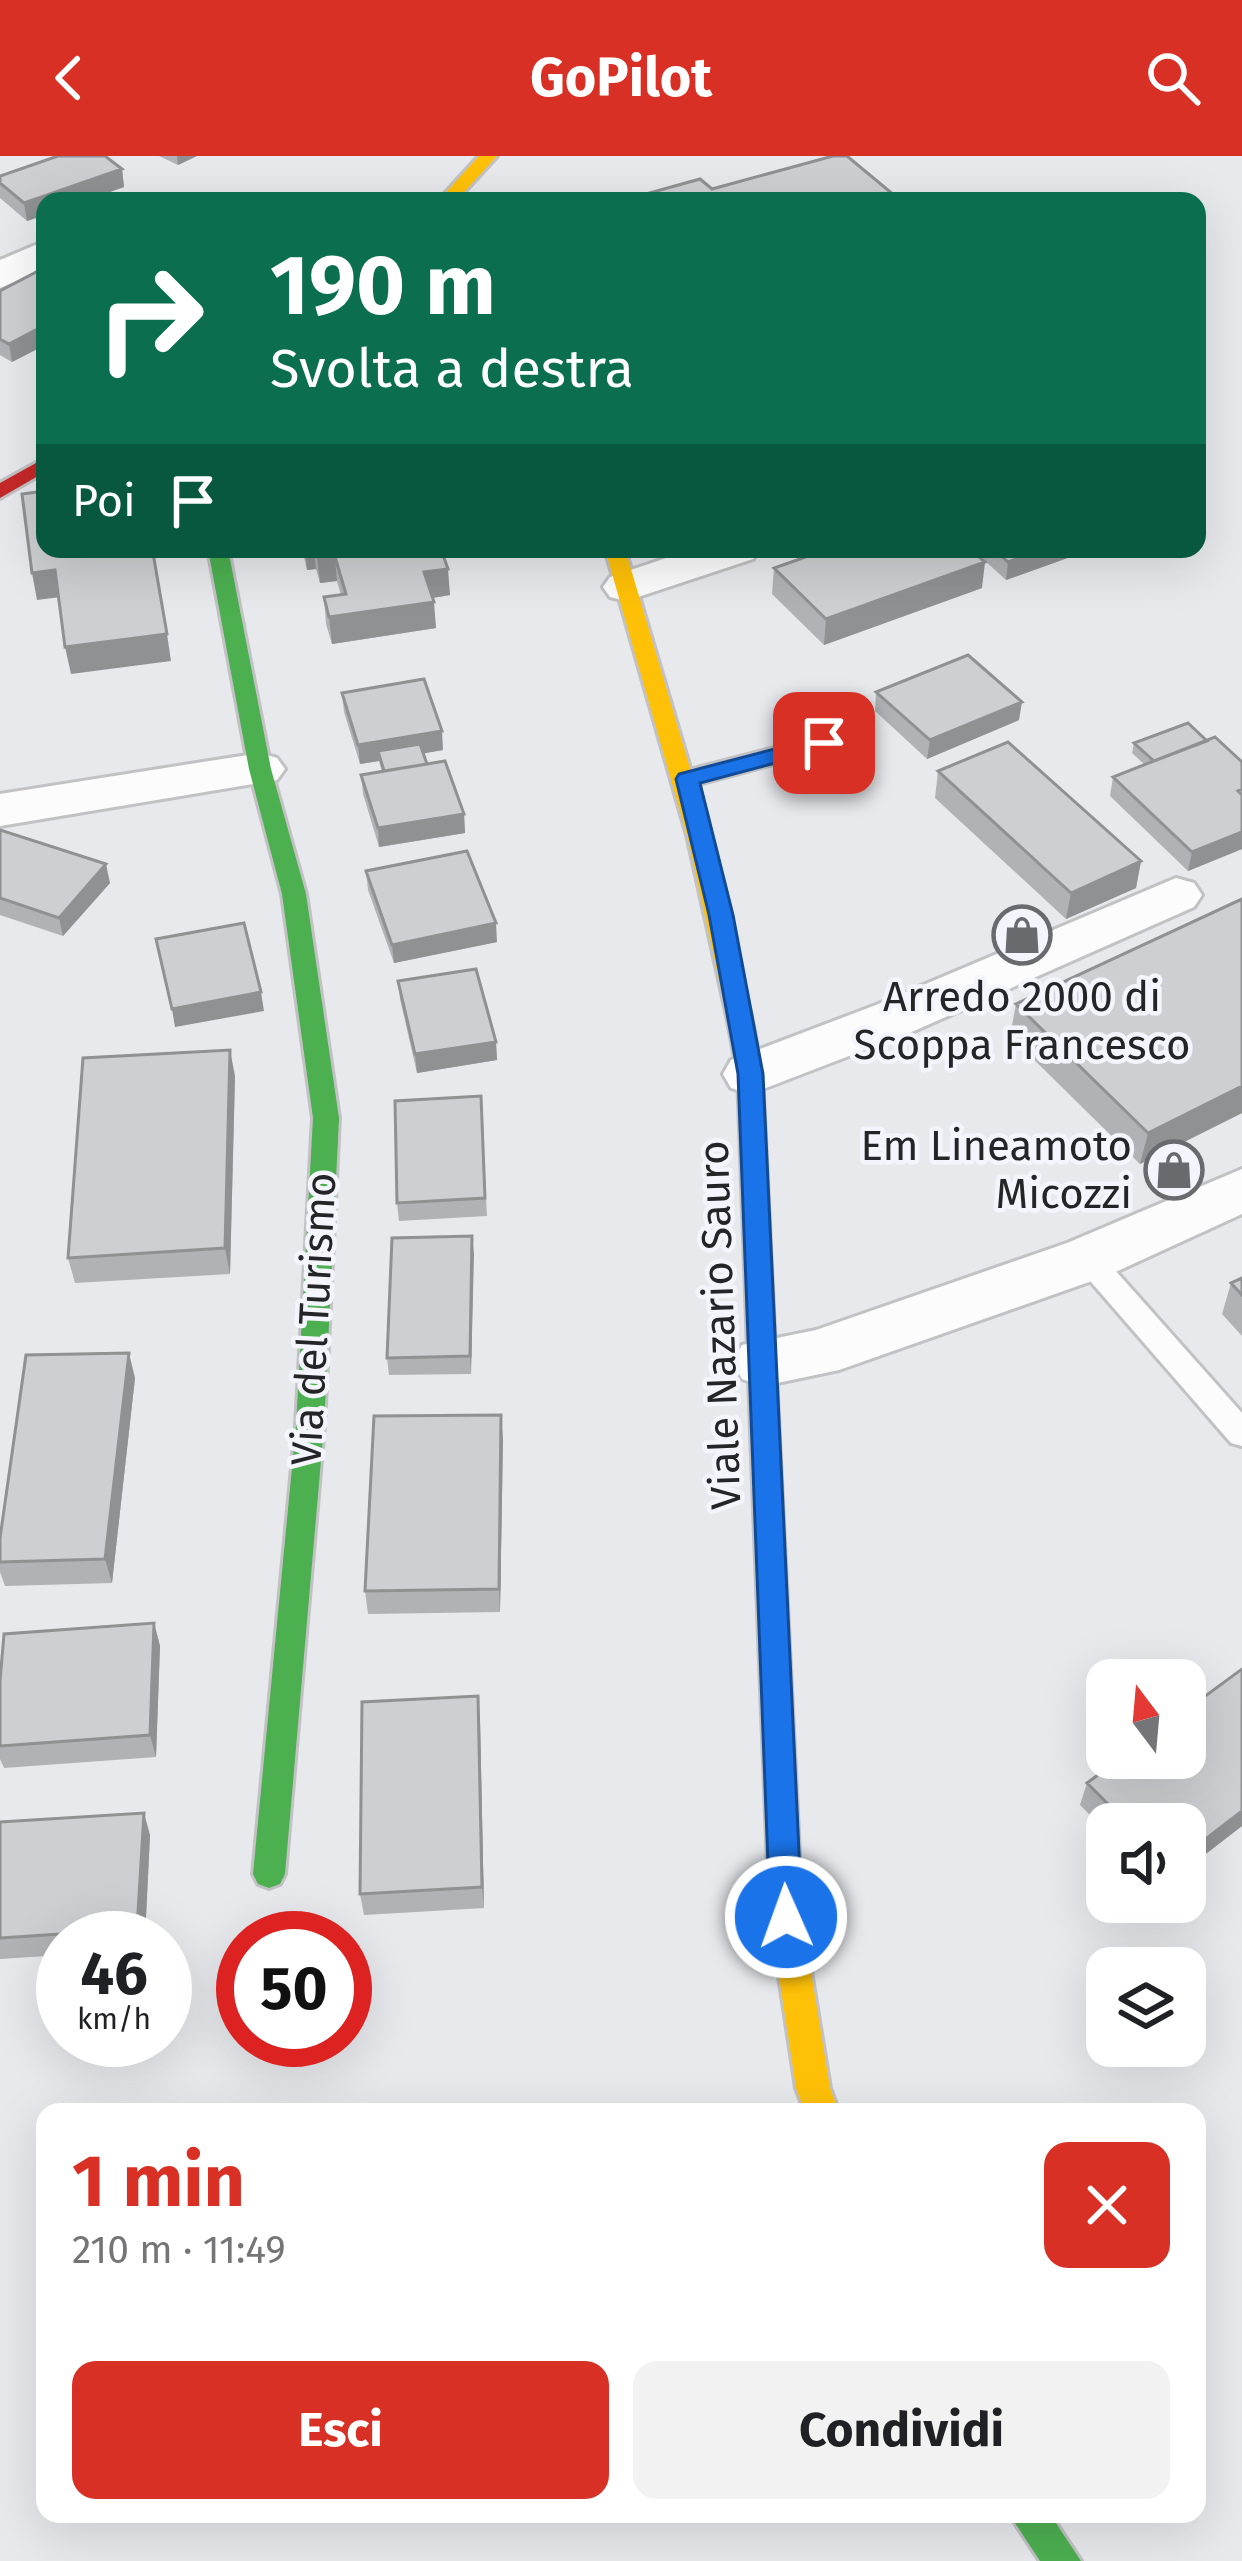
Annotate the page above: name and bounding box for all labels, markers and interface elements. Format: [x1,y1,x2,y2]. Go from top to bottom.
icon: back [36,45,102,111]
icon: search [1140,45,1206,111]
text: GoPilot [530,46,712,110]
text: 190 m [270,235,496,336]
icon: right [72,240,228,396]
text: Svolta a destra [270,337,634,401]
icon: arrive [160,468,226,534]
text: Poi [72,474,136,528]
pin [773,692,875,794]
icon: arrive [791,710,857,776]
shop icon: Arredo 2000 di Scoppa Francesco [991,904,1053,966]
place label: Arredo 2000 di Scoppa Francesco [854,972,1190,1070]
place label: Em Lineamoto Micozzi [861,1121,1132,1219]
shop icon: Em Lineamoto Micozzi [1143,1139,1205,1201]
street label: Viale Nazario Sauro [689,1140,751,1510]
street label: Via del Turismo [281,1171,347,1467]
north arrow [1086,1659,1206,1779]
map controls [1086,1659,1206,2067]
button: sound [1086,1803,1206,1923]
position arrow [723,1854,849,1980]
speed limit sign: 50 [216,1911,372,2067]
text: 46 [80,1938,148,2010]
button: layers [1086,1947,1206,2067]
text: km/h [77,2001,151,2037]
text: 1 min [72,2139,245,2225]
button: close [1044,2142,1170,2268]
text: 210 m · 11:49 [72,2227,286,2273]
button: Esci [72,2361,609,2499]
button: Condividi [633,2361,1170,2499]

